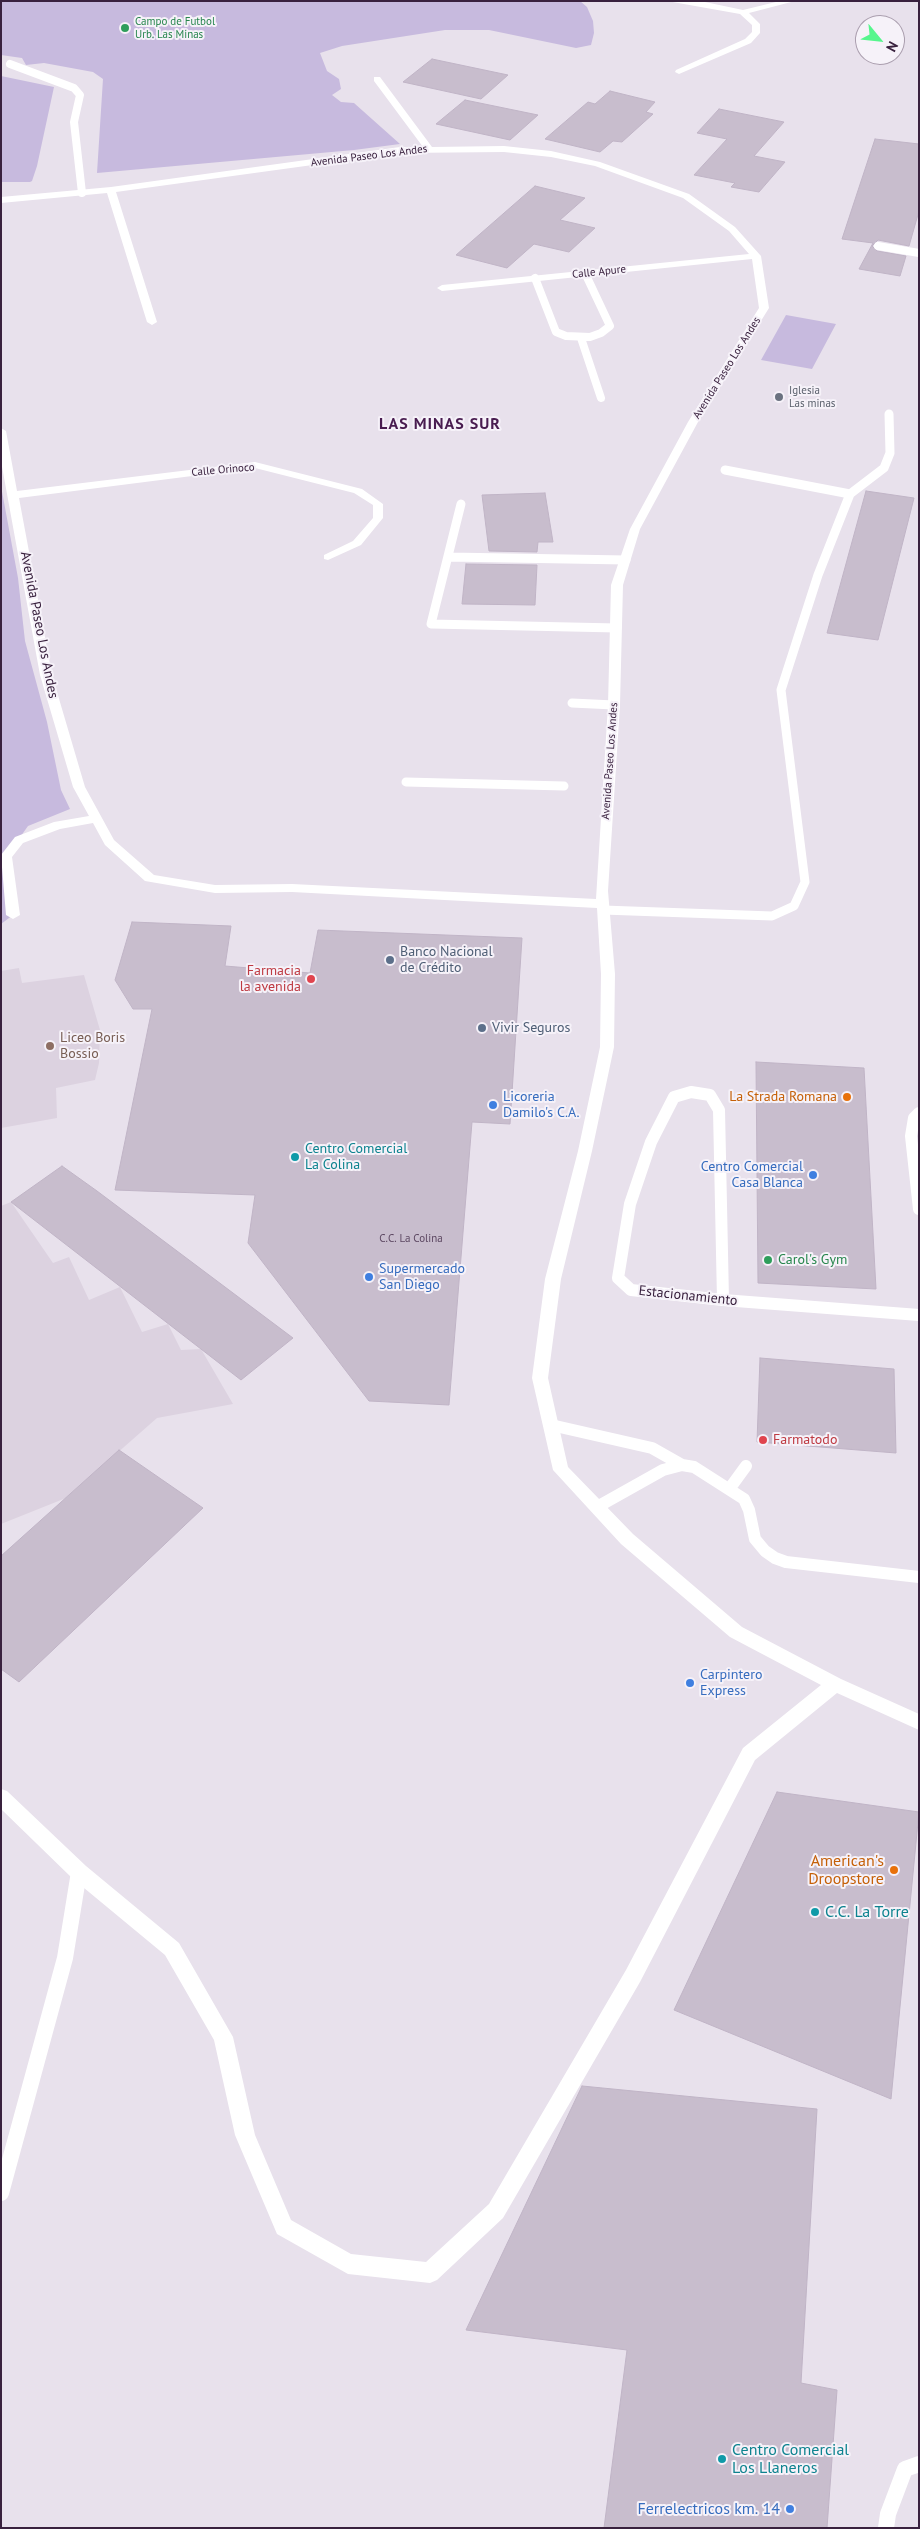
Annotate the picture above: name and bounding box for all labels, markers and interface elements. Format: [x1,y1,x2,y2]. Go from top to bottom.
place label: Campo de Futbol Urb. Las Minas [135,15,215,41]
north arrow [855,15,905,65]
marker: Campo de Futbol Urb. Las Minas [119,22,131,34]
text: N [882,38,902,55]
street label: Avenida Paseo Los Andes [310,142,428,170]
street label: Calle Apure [571,263,627,281]
street label: Avenida Paseo Los Andes [690,315,764,421]
place label: Iglesia Las minas [789,384,835,410]
marker: Iglesia Las minas [773,391,785,403]
district label: LAS MINAS SUR [377,414,503,434]
street label: Calle Orinoco [191,461,255,479]
street label: Avenida Paseo Los Andes [17,550,61,700]
street label: Avenida Paseo Los Andes [599,702,621,820]
place label: Banco Nacional de Crédito [400,944,493,976]
marker: Banco Nacional de Crédito [384,954,396,966]
place label: Farmacia la avenida [240,963,301,996]
marker: Farmacia la avenida [305,973,317,985]
place label: Vivir Seguros [492,1020,570,1036]
marker: Vivir Seguros [476,1022,488,1034]
place label: Liceo Boris Bossio [60,1030,125,1062]
marker: Liceo Boris Bossio [44,1040,56,1052]
place label: Licoreria Damilo's C.A. [503,1089,579,1122]
place label: La Strada Romana [729,1089,837,1105]
marker: La Strada Romana [841,1091,853,1103]
marker: Licoreria Damilo's C.A. [487,1099,499,1111]
place label: Centro Comercial La Colina [305,1141,407,1174]
marker: Centro Comercial La Colina [289,1151,301,1163]
place label: Centro Comercial Casa Blanca [701,1159,803,1192]
marker: Centro Comercial Casa Blanca [807,1169,819,1181]
house number: C.C. La Colina [379,1232,443,1246]
place label: Carol's Gym [778,1252,847,1268]
marker: Carol's Gym [762,1254,774,1266]
place label: Supermercado San Diego [379,1261,465,1294]
marker: Supermercado San Diego [363,1271,375,1283]
street label: Estacionamiento [638,1282,738,1310]
place label: Farmatodo [773,1432,837,1448]
marker: Farmatodo [757,1434,769,1446]
place label: Carpintero Express [700,1667,762,1700]
marker: Carpintero Express [684,1677,696,1689]
place label: American's Droopstore [808,1851,884,1889]
marker: American's Droopstore [888,1864,900,1876]
place label: C.C. La Torre [825,1902,909,1922]
marker: C.C. La Torre [809,1906,821,1918]
place label: Centro Comercial Los Llaneros [732,2440,849,2478]
marker: Centro Comercial Los Llaneros [716,2453,728,2465]
place label: Ferrelectricos km. 14 [637,2499,780,2519]
marker: Ferrelectricos km. 14 [784,2503,796,2515]

